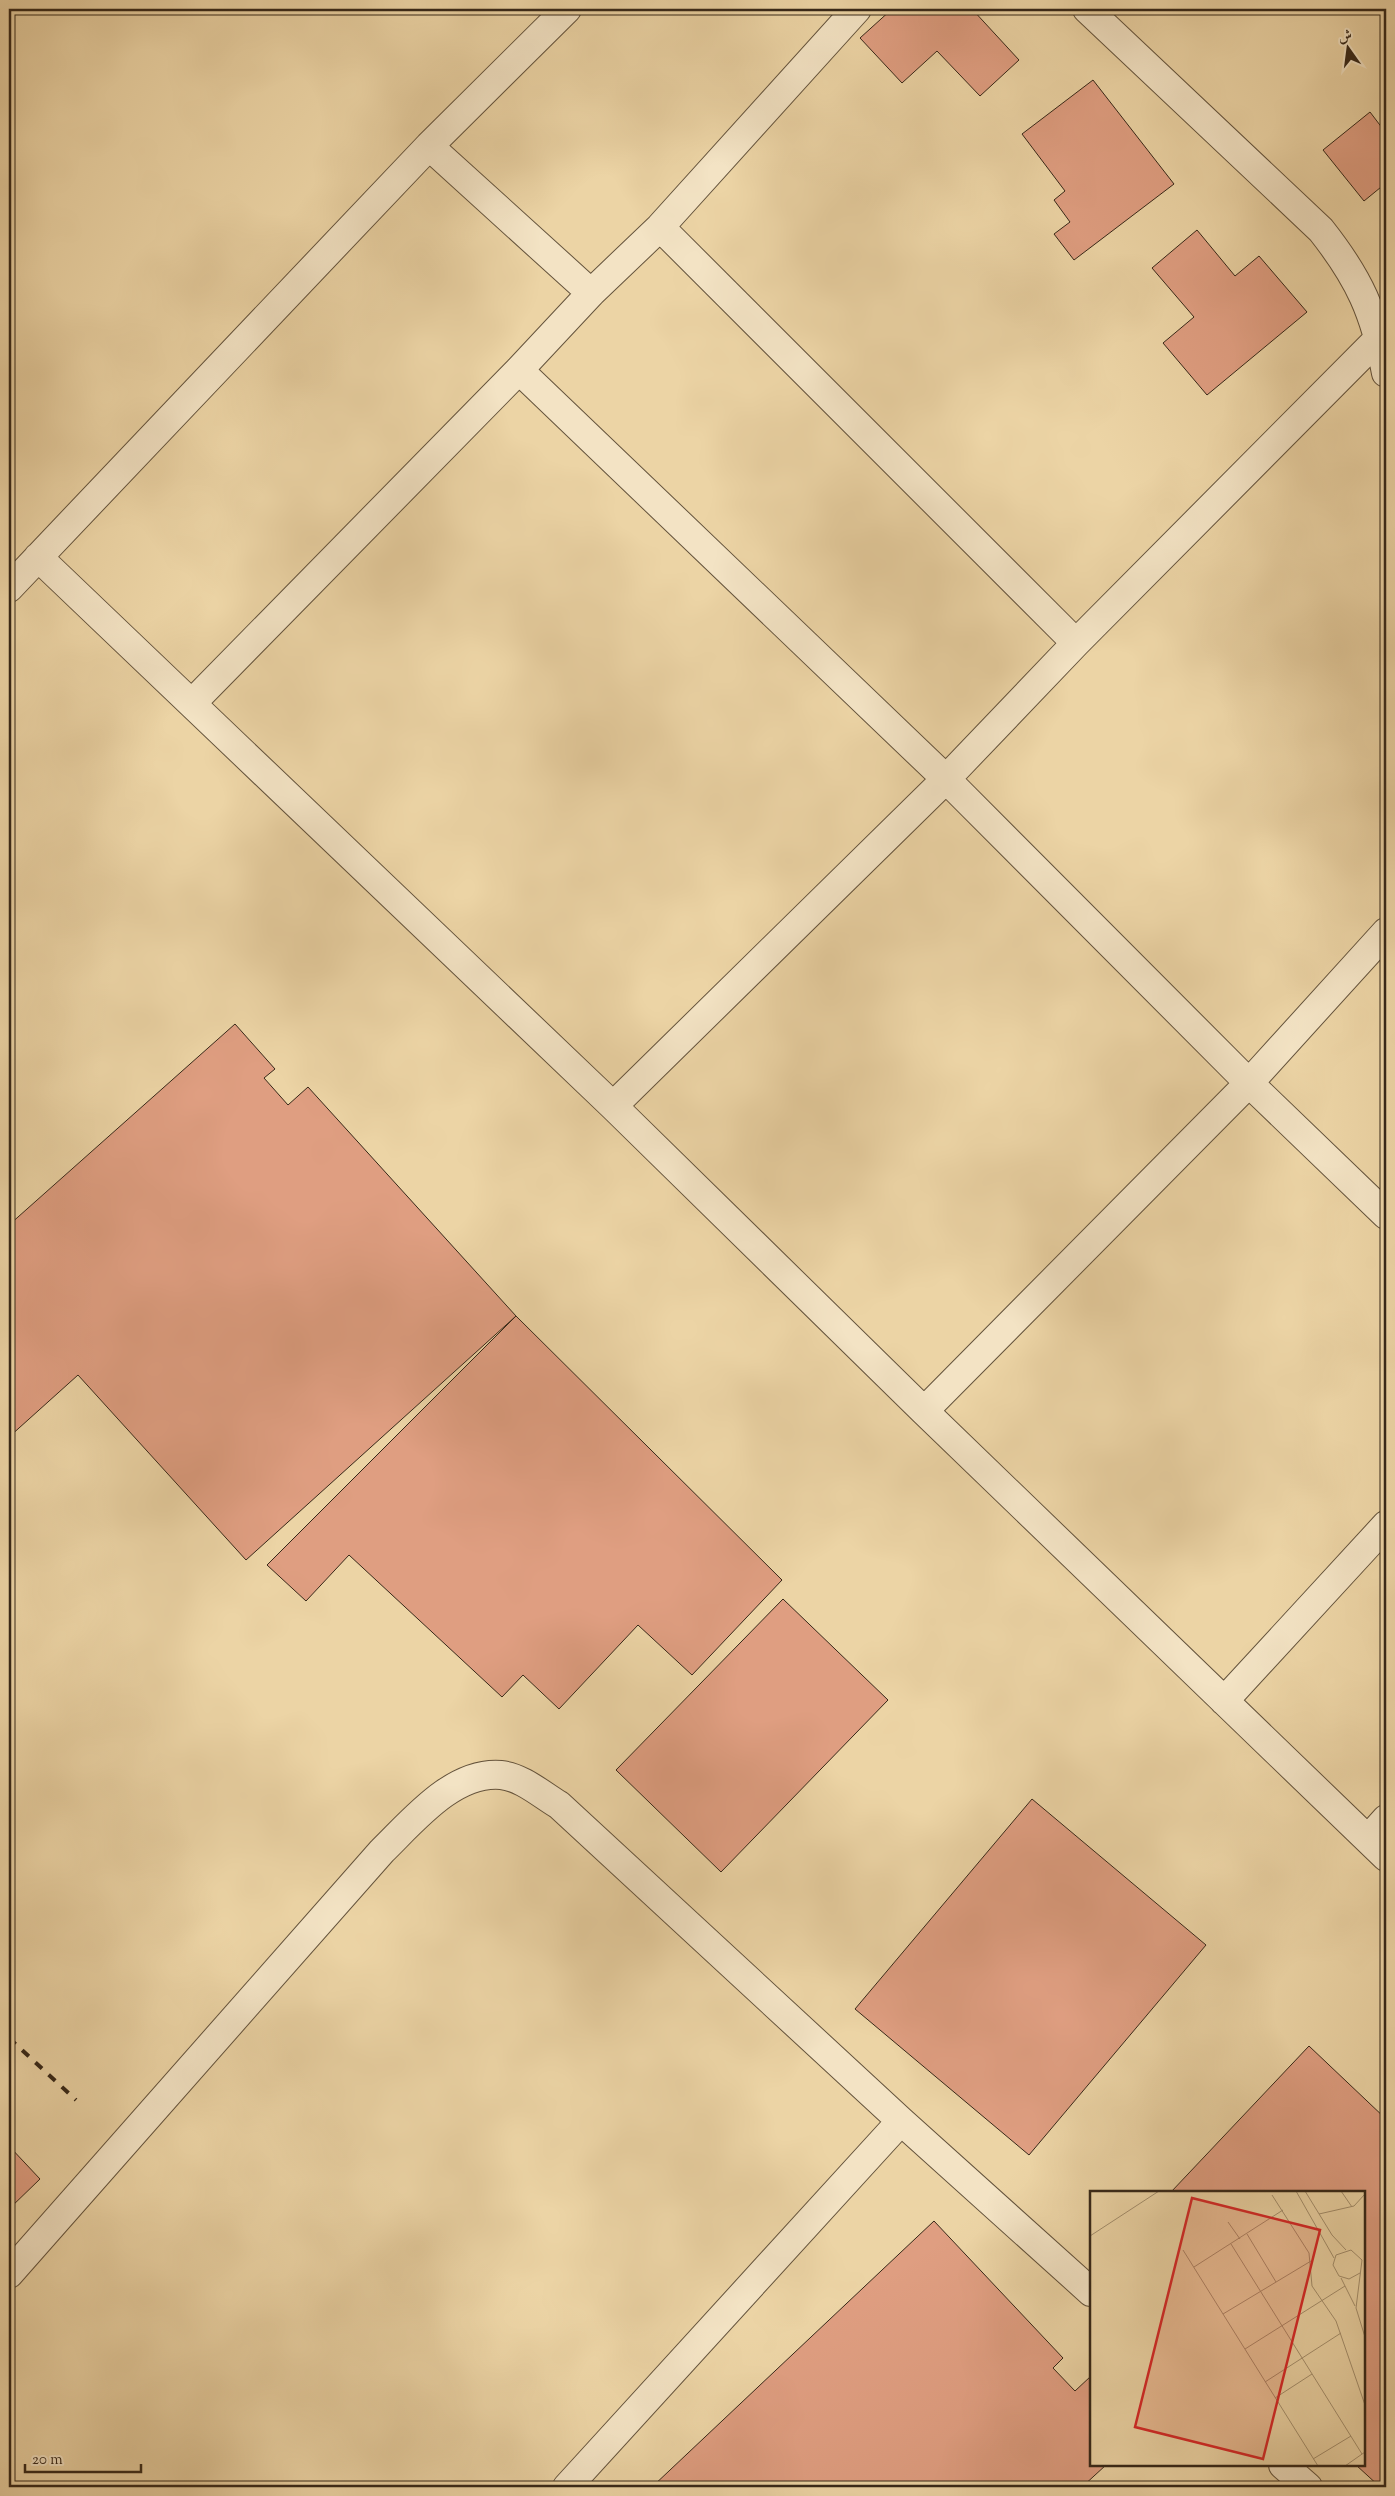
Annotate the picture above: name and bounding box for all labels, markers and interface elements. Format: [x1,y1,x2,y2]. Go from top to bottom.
north arrow [1322,22,1372,72]
text: ش [1336,26,1355,49]
inset map [1090,2191,1365,2466]
scale bar [25,2441,141,2473]
text: 20 m [32,2450,63,2471]

